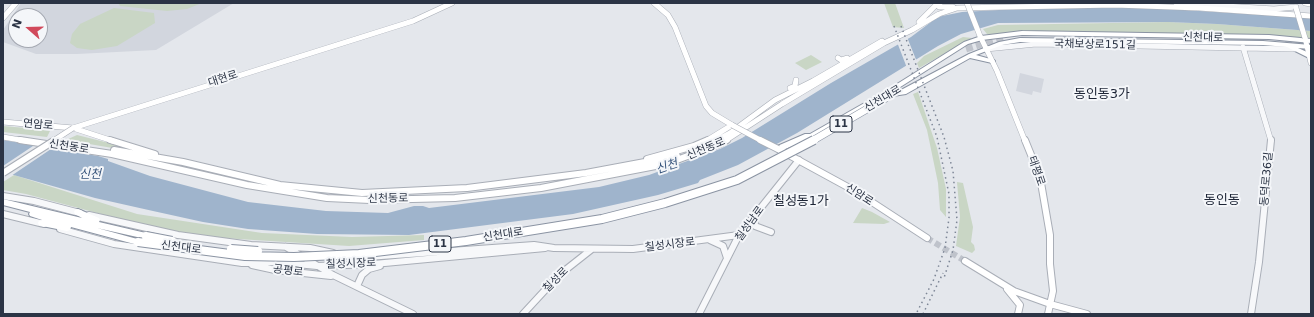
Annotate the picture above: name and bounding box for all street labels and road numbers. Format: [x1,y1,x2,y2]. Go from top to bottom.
street label: 신천대로 [1183,31,1223,45]
street label: 국채보상로151길 [1054,38,1136,52]
street label: 대현로 [207,68,239,90]
street label: 신천대로 [862,83,904,115]
road number: 11 [830,116,852,132]
street label: 연암로 [22,117,54,133]
street label: 신천동로 [685,135,727,163]
street label: 신천동로 [48,137,90,157]
street label: 동덕로36길 [1258,151,1276,207]
street label: 태평로 [1025,154,1047,188]
street label: 신암로 [843,181,875,209]
street label: 신천동로 [368,192,408,206]
street label: 칠성남로 [733,204,767,244]
street label: 신천대로 [482,225,524,245]
street label: 칠성시장로 [644,235,696,255]
road number: 11 [429,236,451,252]
street label: 신천대로 [160,239,202,257]
street label: 칠성시장로 [325,257,377,271]
street label: 공평로 [272,263,304,279]
street label: 칠성로 [541,265,571,295]

